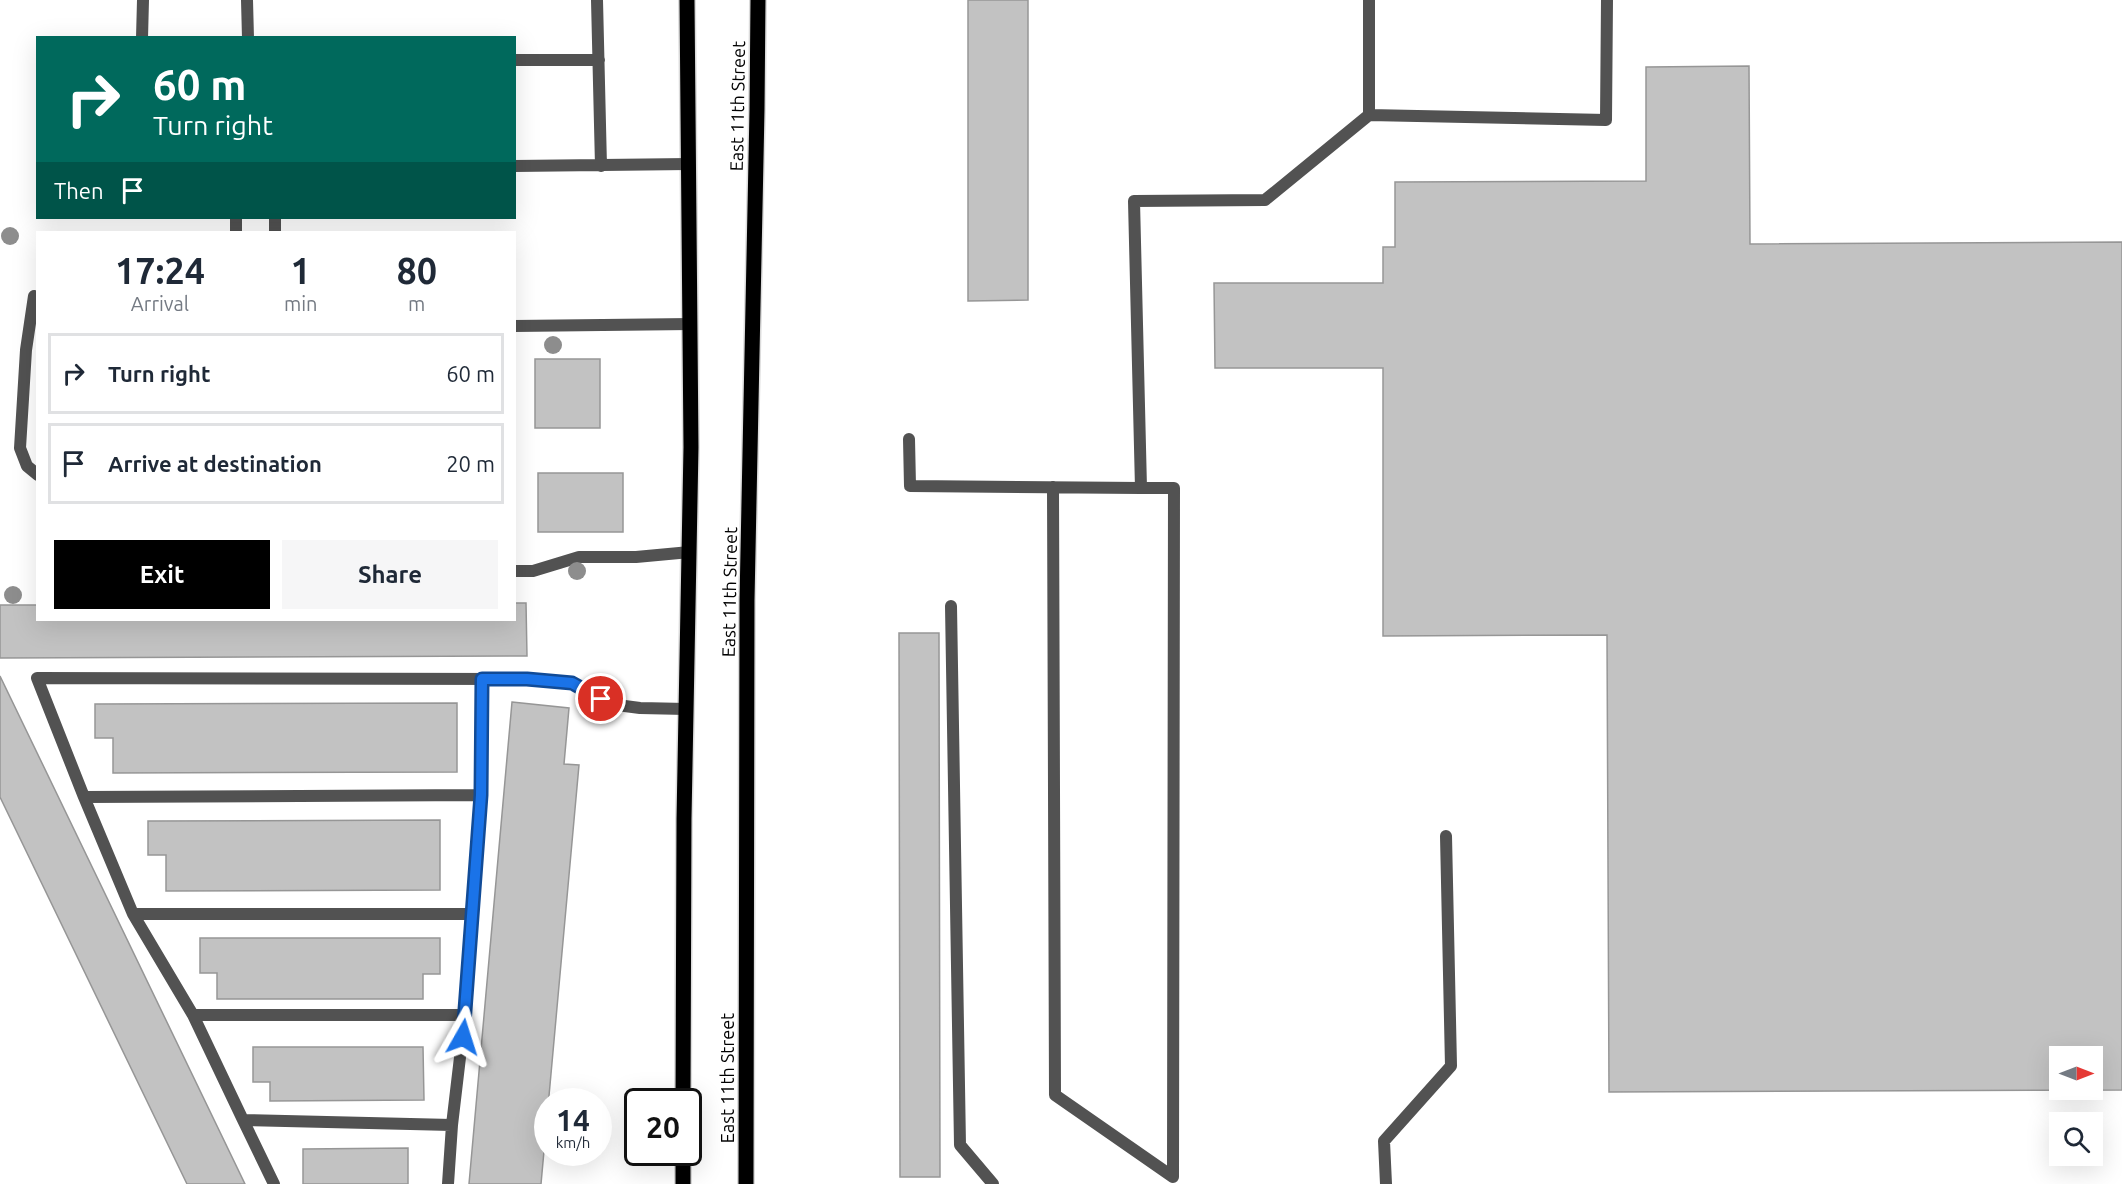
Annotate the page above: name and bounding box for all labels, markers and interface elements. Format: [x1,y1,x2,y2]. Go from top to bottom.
street label: East 11th Street [726,41,748,171]
icon: right [54,60,132,138]
text: 60 m [153,61,247,108]
text: Turn right [153,110,273,140]
icon: arrive [116,174,149,207]
text: Then [54,178,104,203]
text: 17:24 [115,250,205,291]
text: 1 [291,250,311,291]
text: 80 [396,250,437,291]
text: Arrival [131,292,189,315]
text: min [284,292,318,315]
text: m [408,292,425,315]
icon: right [57,357,90,390]
text: Turn right [108,361,210,386]
text: 60 m [446,361,495,386]
icon: arrive [57,447,90,480]
text: Arrive at destination [108,451,322,476]
text: 20 m [446,451,495,476]
street label: East 11th Street [718,527,740,657]
button: Exit [54,540,270,609]
button: Share [282,540,498,609]
pin [575,673,626,724]
icon: arrive [584,682,617,715]
position arrow [431,1005,495,1069]
street label: East 11th Street [717,1013,737,1143]
north arrow [2049,1046,2103,1100]
map controls [2049,1046,2103,1166]
speed limit sign: 20 [624,1088,702,1166]
text: 14 [556,1103,590,1137]
button: search [2049,1112,2103,1166]
text: km/h [556,1134,590,1151]

